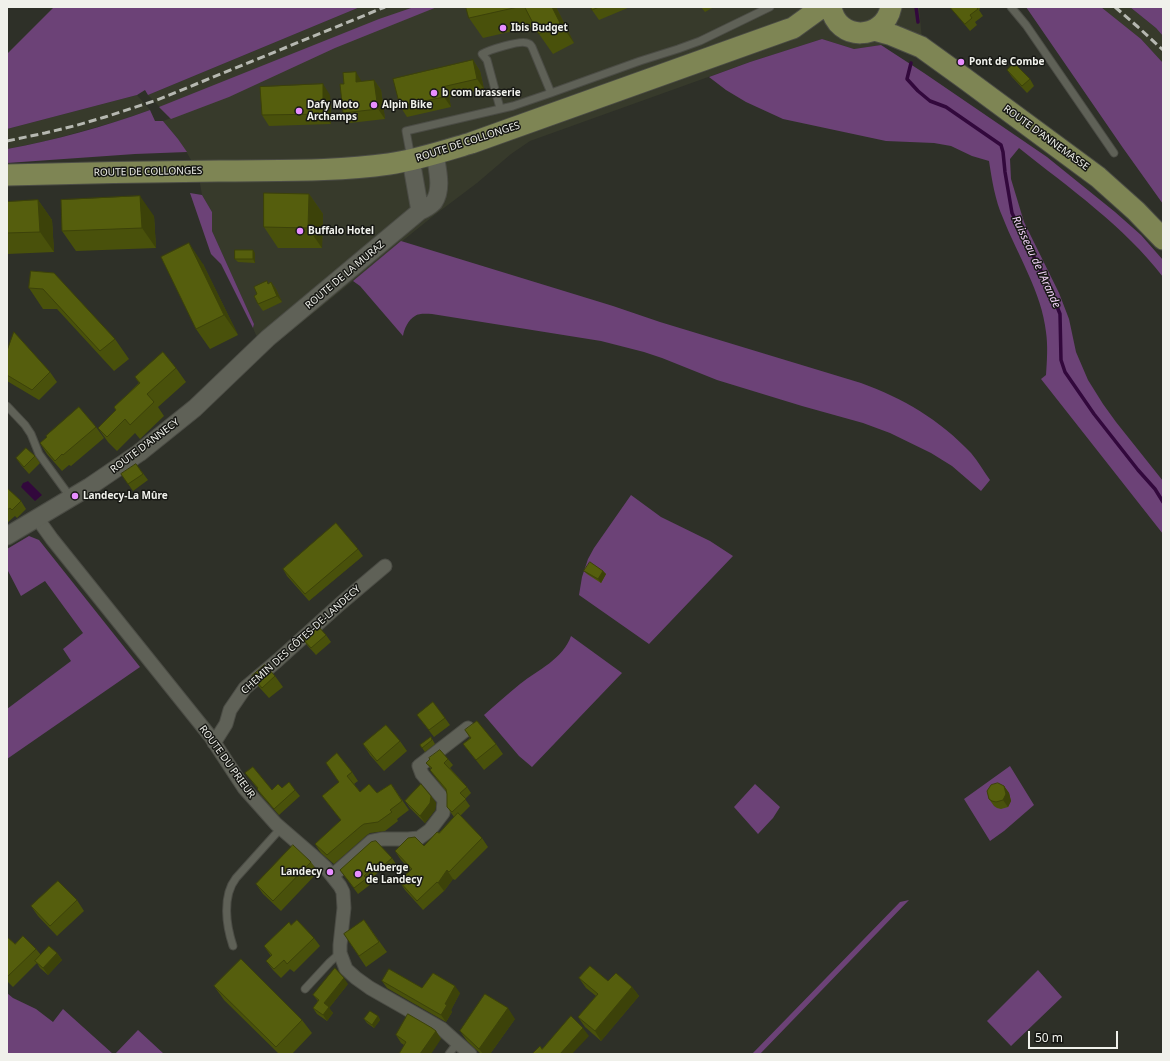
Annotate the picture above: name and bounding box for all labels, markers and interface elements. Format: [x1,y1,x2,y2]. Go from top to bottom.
place label: Ibis Budget [511,22,568,34]
marker: Ibis Budget [498,23,508,33]
place label: Pont de Combe [969,56,1044,68]
marker: Pont de Combe [956,57,966,67]
place label: b com brasserie [442,87,521,99]
marker: b com brasserie [429,88,439,98]
place label: Dafy Moto Archamps [307,99,359,122]
place label: Alpin Bike [382,99,432,111]
marker: Alpin Bike [369,100,379,110]
street label: ROUTE D'ANNEMASSE [1001,103,1091,173]
marker: Dafy Moto Archamps [294,106,304,116]
street label: ROUTE DE COLLONGES [415,120,521,164]
street label: ROUTE DE COLLONGES [94,165,202,179]
water label: Ruisseau de l'Arande [1009,214,1063,310]
place label: Buffalo Hotel [308,225,374,237]
marker: Buffalo Hotel [295,226,305,236]
street label: ROUTE DE LA MURAZ [303,238,387,312]
street label: ROUTE D'ANNECY [108,416,182,476]
place label: Landecy-La Mûre [83,490,168,502]
marker: Landecy-La Mûre [70,491,80,501]
street label: CHEMIN DES CÔTES-DE-LANDECY [239,583,363,697]
street label: ROUTE DU PRIEUR [197,723,257,801]
place label: Auberge de Landecy [366,862,422,886]
place label: Landecy [281,866,322,878]
marker: Landecy [325,867,335,877]
marker: Auberge de Landecy [353,869,363,879]
scale bar [1030,1023,1120,1049]
text: 50 m [1035,1029,1063,1046]

